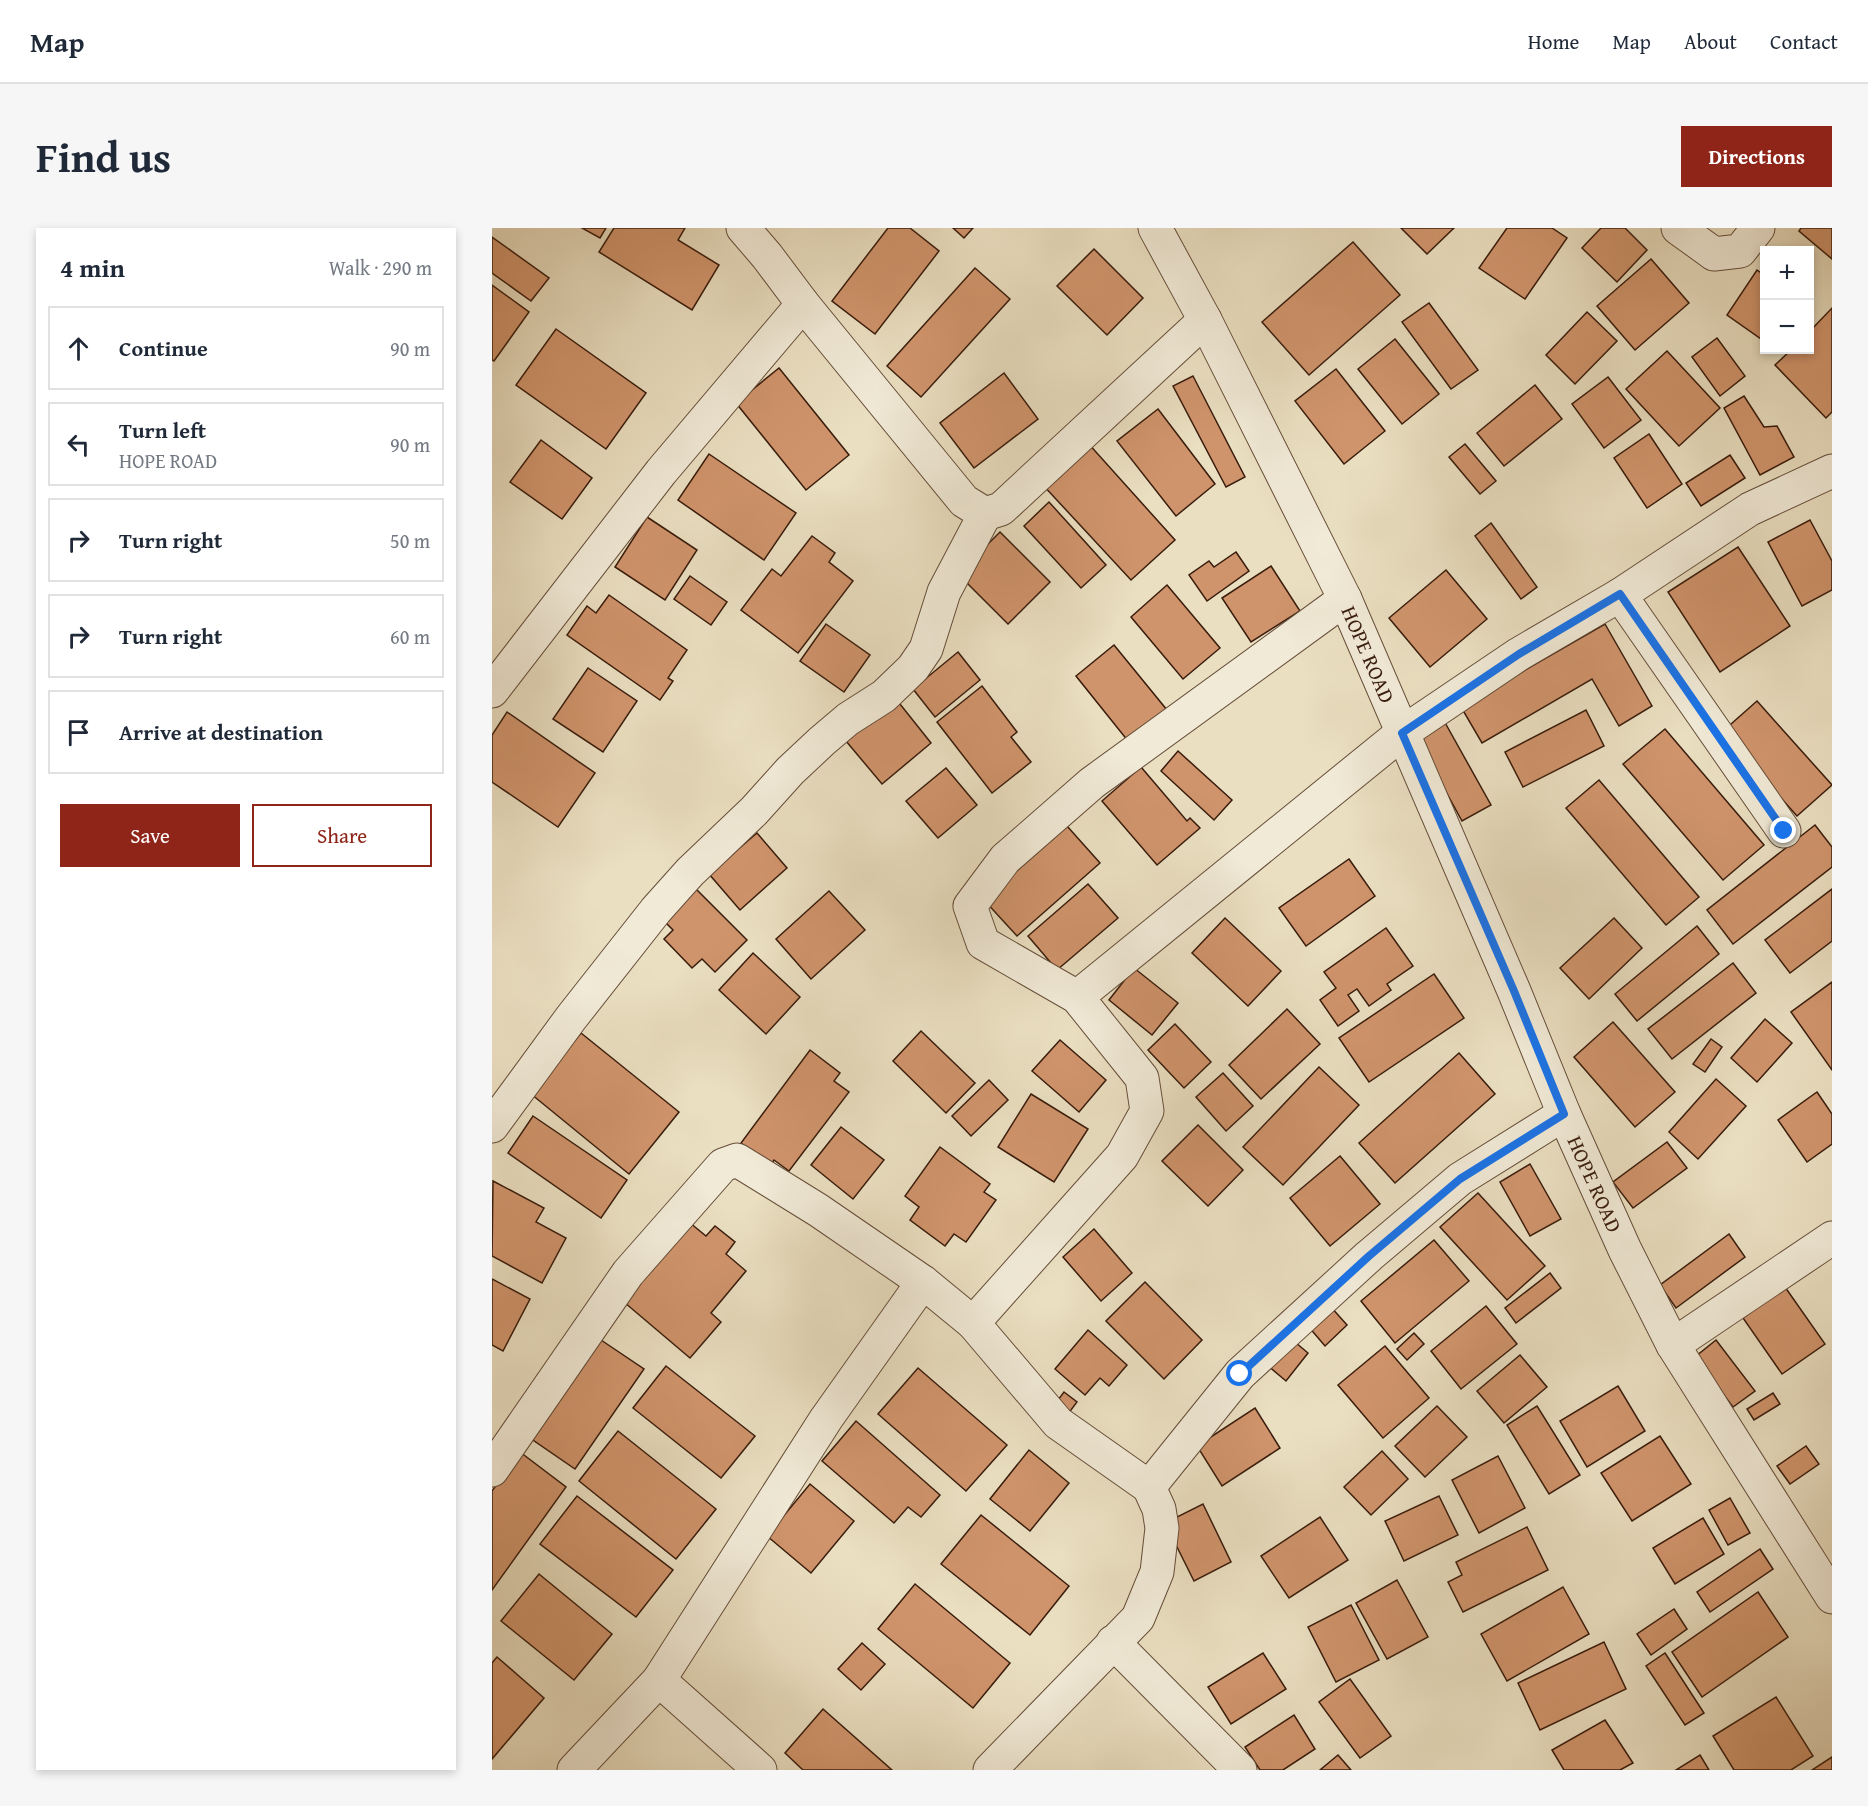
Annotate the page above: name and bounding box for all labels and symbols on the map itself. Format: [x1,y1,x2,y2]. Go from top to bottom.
street label: HOPE ROAD [1334,601,1403,708]
route end [1770,817,1796,843]
street label: HOPE ROAD [1560,1130,1631,1237]
route start [1226,1360,1252,1386]

